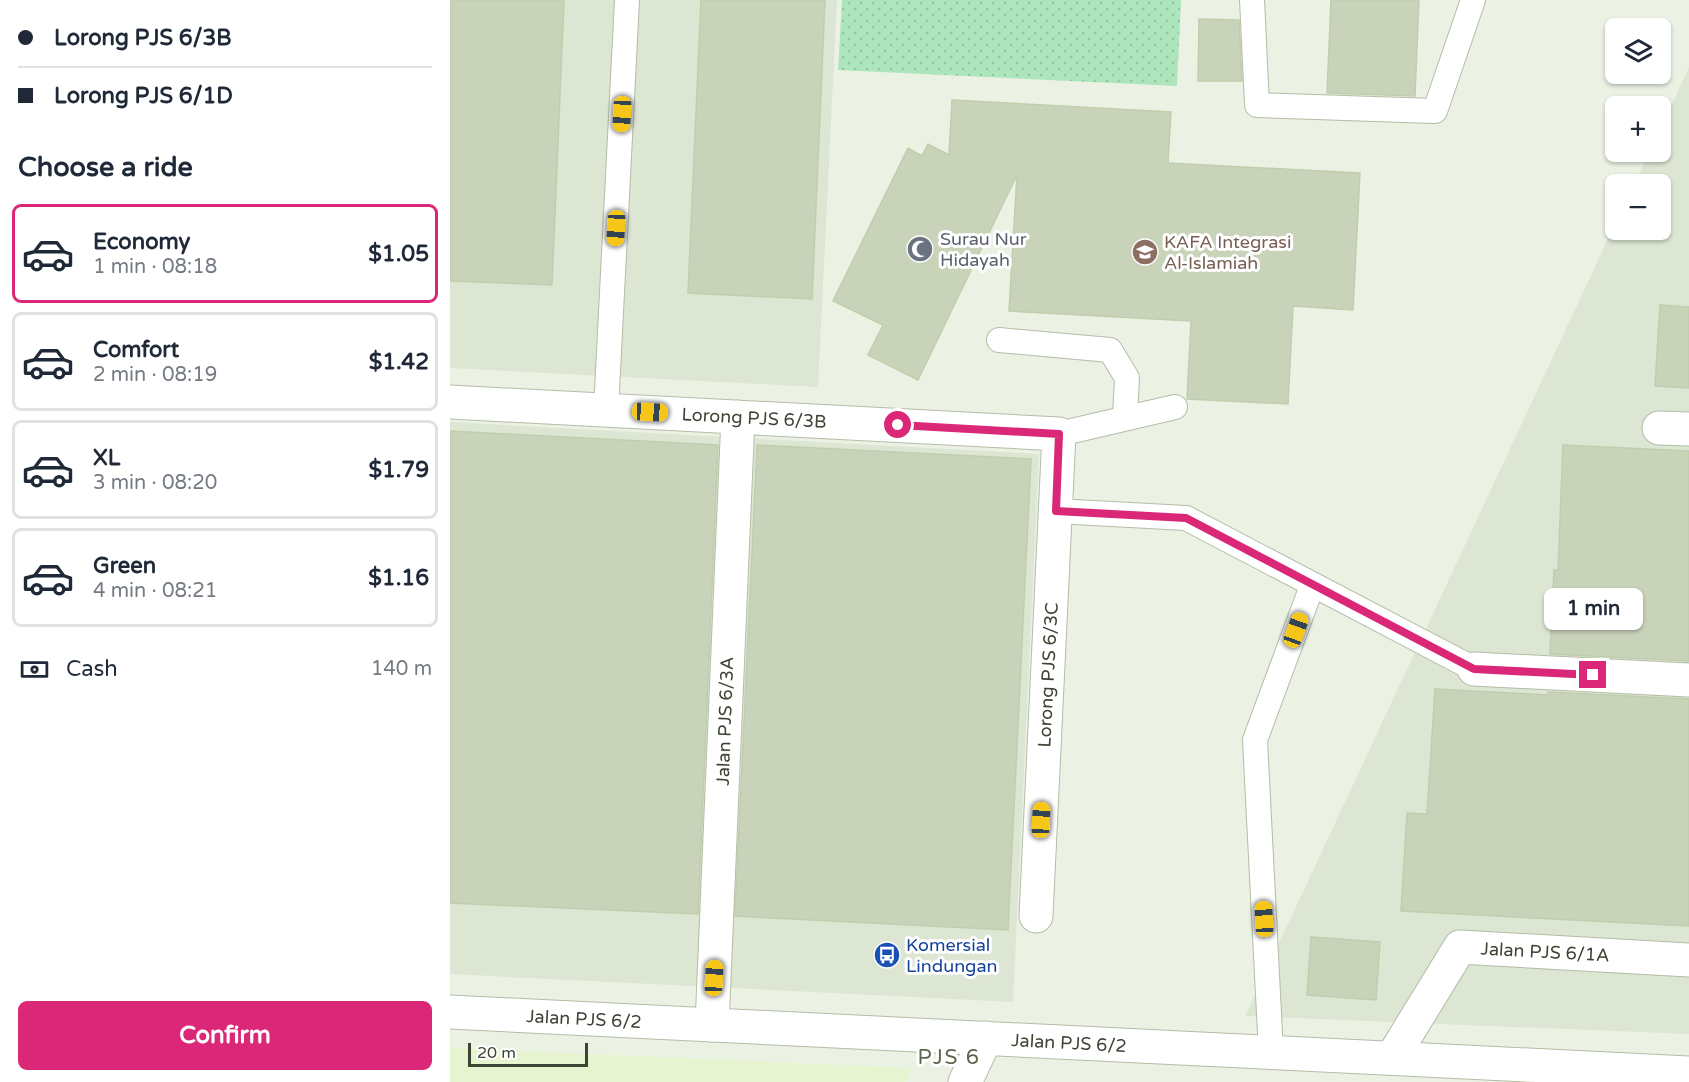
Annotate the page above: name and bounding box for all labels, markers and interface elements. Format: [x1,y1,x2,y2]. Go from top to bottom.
map controls [1605,18,1671,240]
button: layers [1605,18,1671,84]
text: Lorong PJS 6/3B [54,25,231,51]
text: Lorong PJS 6/1D [54,83,233,109]
car [612,96,632,132]
button: + [1605,96,1671,162]
text: Choose a ride [18,151,193,184]
button: − [1605,174,1671,240]
car [606,210,626,246]
icon: car [21,227,75,281]
place label: Surau Nur Hidayah [940,228,1027,271]
text: Economy [93,229,190,255]
place label: KAFA Integrasi Al-Islamiah [1164,231,1291,274]
mosque icon: Surau Nur Hidayah [905,234,935,264]
school or university icon: KAFA Integrasi Al-Islamiah [1130,237,1160,267]
text: $1.05 [368,241,429,267]
text: 1 min · 08:18 [93,255,217,279]
icon: car [21,335,75,389]
text: Comfort [93,337,179,363]
text: $1.42 [369,349,429,375]
text: 2 min · 08:19 [93,363,217,387]
car [632,402,668,422]
street label: Lorong PJS 6/3B [681,403,827,433]
route start [884,411,911,438]
icon: car [21,443,75,497]
text: XL [93,445,120,471]
text: $1.79 [368,457,429,483]
text: 3 min · 08:20 [93,471,217,495]
icon: car [21,551,75,605]
text: Green [93,553,156,579]
text: $1.16 [368,565,429,591]
text: 4 min · 08:21 [93,579,217,603]
callout: 1 min [1544,588,1642,630]
text: 1 min [1567,597,1620,621]
street label: Lorong PJS 6/3C [1033,602,1063,748]
car [1281,610,1311,650]
icon: cash [18,653,51,686]
text: Cash [66,656,118,682]
street label: Jalan PJS 6/3A [712,656,738,786]
text: 140 m [371,657,432,681]
route end [1579,661,1606,688]
car [1031,802,1051,838]
car [1254,901,1274,937]
place label: Komersial Lindungan [906,934,998,977]
street label: Jalan PJS 6/1A [1480,938,1610,966]
bus stop icon: Komersial Lindungan [872,940,902,970]
car [704,960,724,996]
button: Confirm [18,1001,432,1070]
street label: Jalan PJS 6/2 [526,1005,642,1033]
street label: Jalan PJS 6/2 [1011,1029,1127,1057]
scale bar [468,1040,588,1068]
text: 20 m [477,1043,516,1063]
district label: PJS 6 [918,1045,980,1070]

